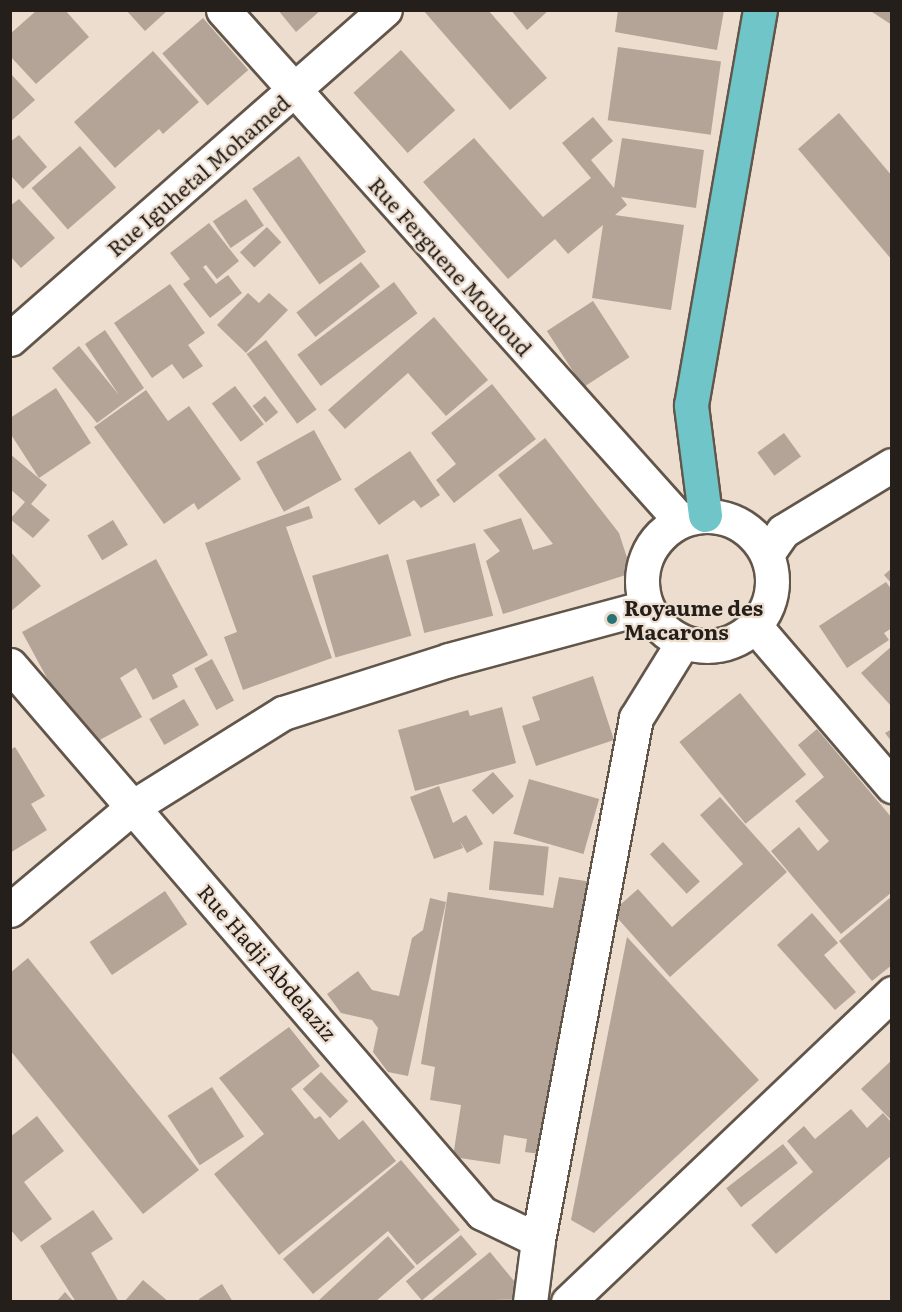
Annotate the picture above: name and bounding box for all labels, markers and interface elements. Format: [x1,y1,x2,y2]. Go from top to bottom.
street label: Rue Iguhetal Mohamed [102,89,294,261]
street label: Rue Ferguene Mouloud [364,172,538,360]
place label: Royaume des Macarons [624,594,763,644]
marker: Royaume des Macarons [605,612,619,626]
street label: Rue Hadji Abdelaziz [193,879,343,1045]

